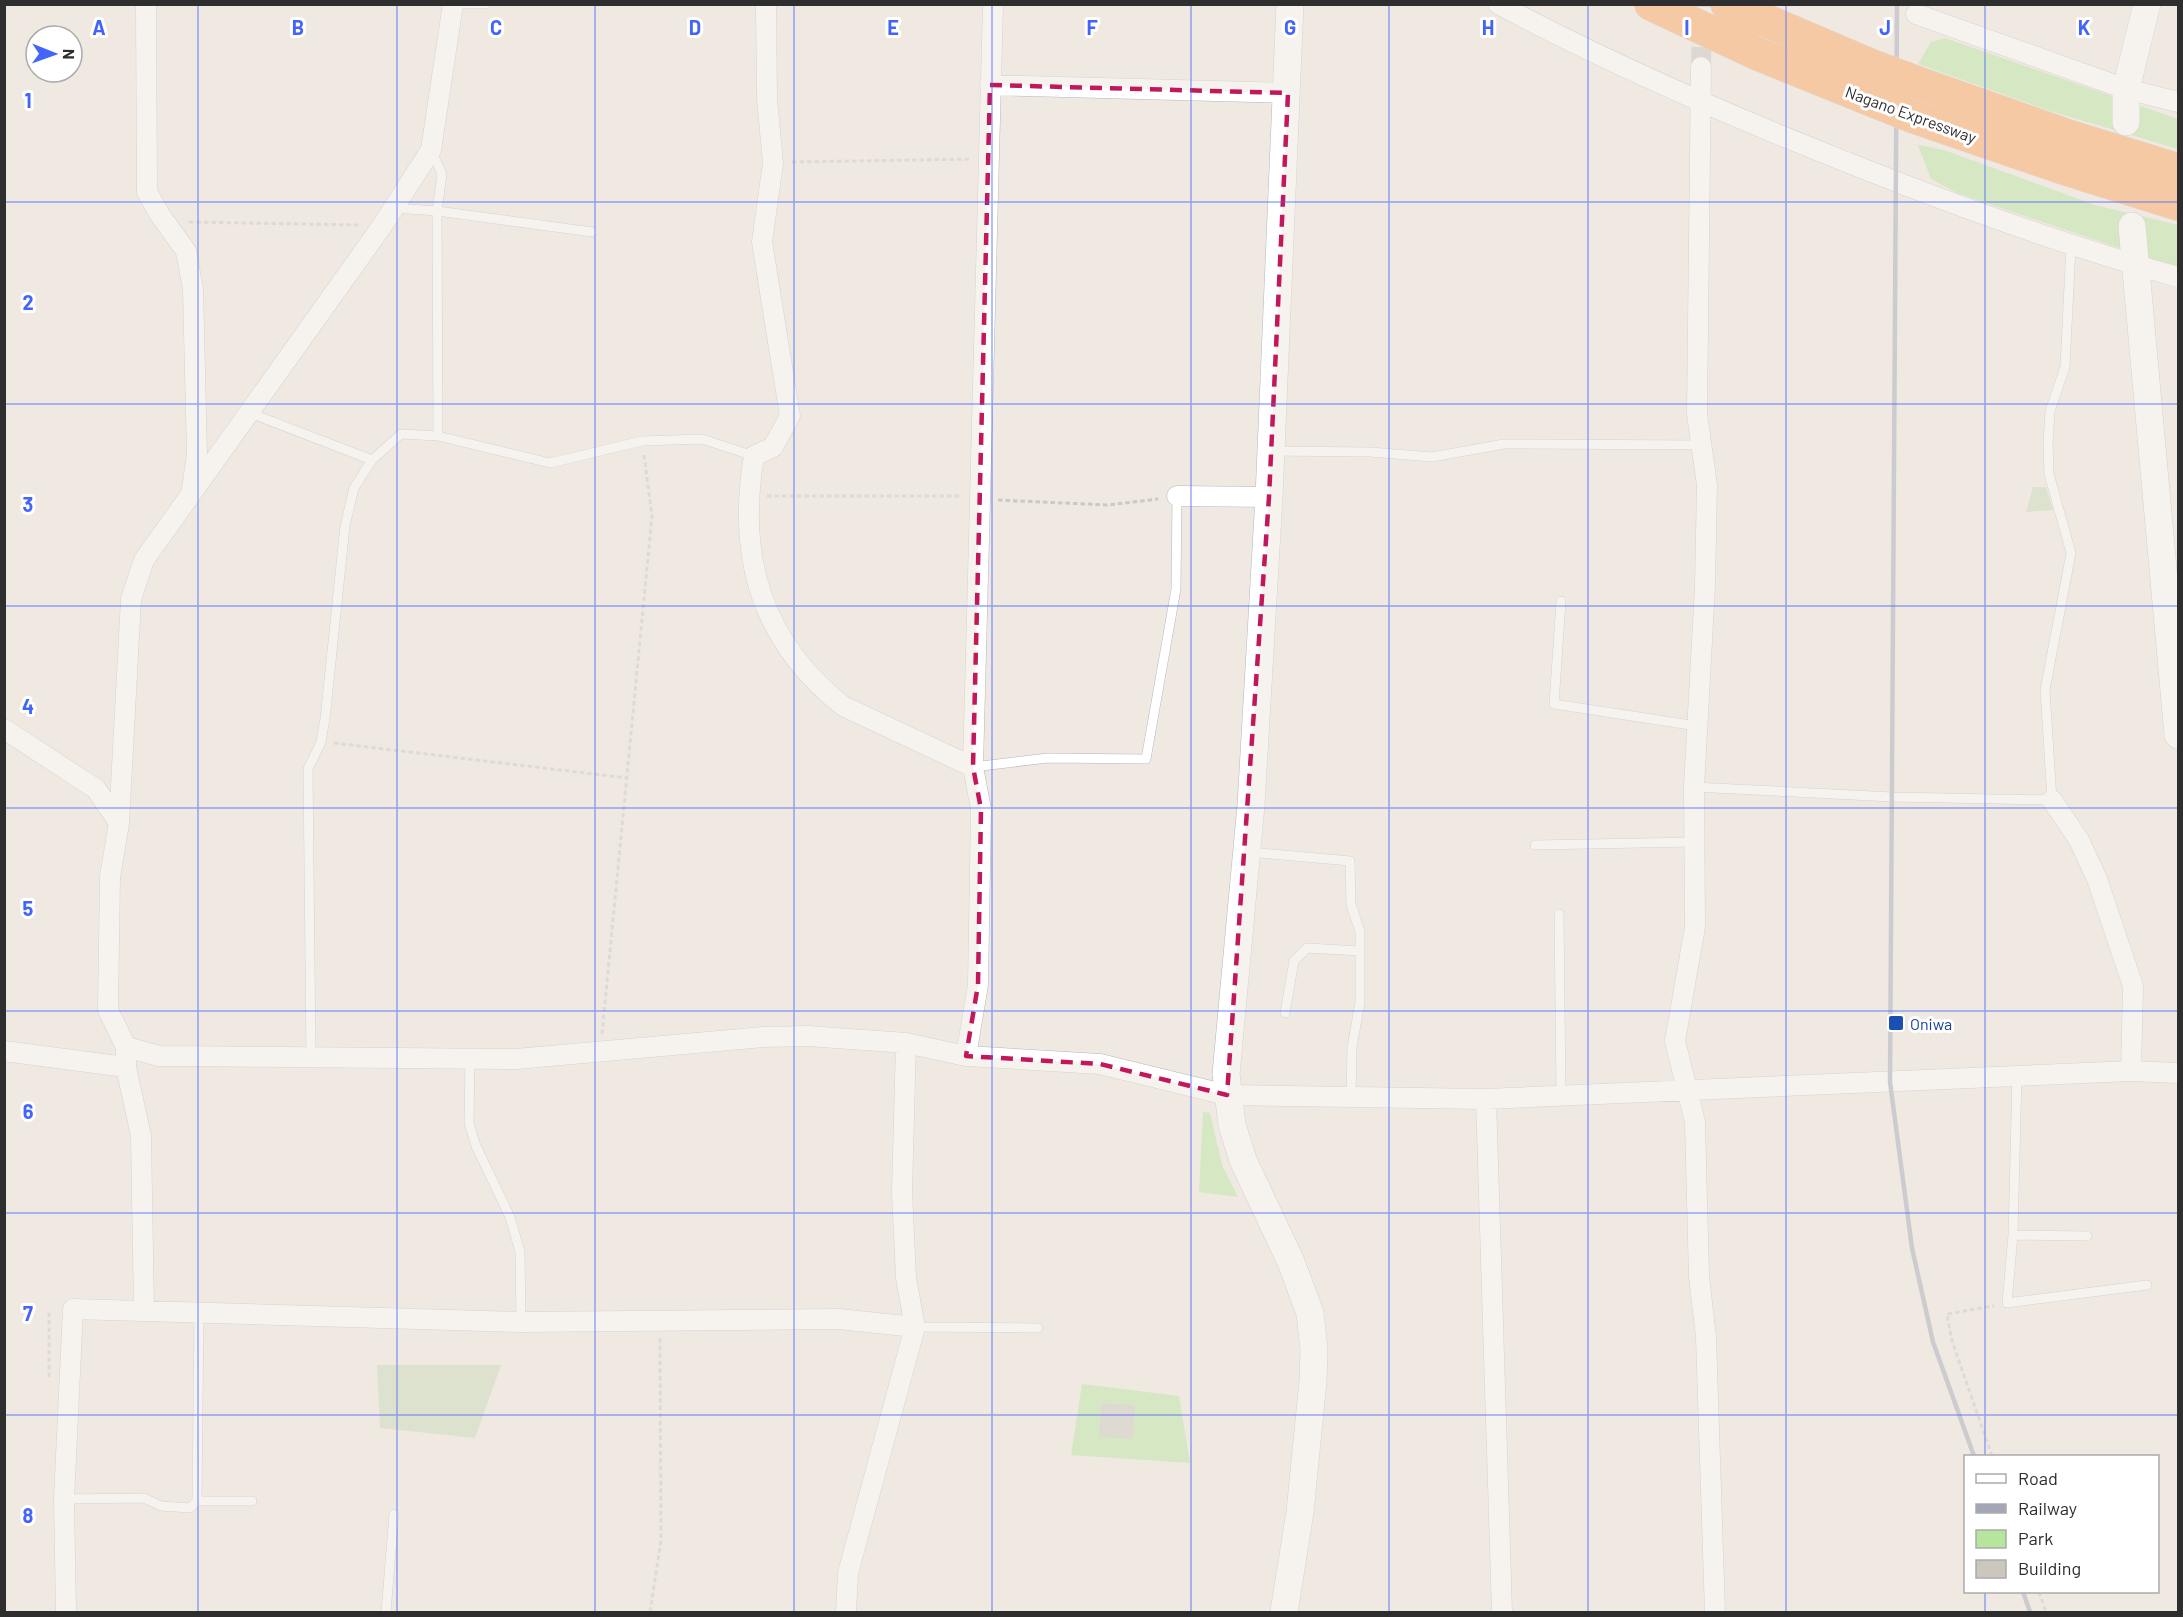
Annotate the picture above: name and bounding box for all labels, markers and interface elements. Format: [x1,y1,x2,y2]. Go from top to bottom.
text: A [92,15,106,39]
text: B [292,15,304,39]
text: C [490,15,502,39]
text: D [689,15,701,39]
text: E [887,15,899,39]
text: F [1086,15,1098,39]
text: G [1284,15,1296,39]
text: H [1482,15,1494,39]
text: I [1684,15,1690,39]
text: J [1879,15,1891,39]
text: K [2078,15,2091,39]
north arrow [24,24,84,84]
text: N [60,49,79,60]
street label: Nagano Expressway [1843,81,1980,147]
text: 1 [24,88,32,112]
text: 2 [22,290,34,314]
text: 3 [23,492,33,516]
text: 4 [22,694,34,718]
text: 5 [23,896,34,920]
marker: Oniwa [1887,1014,1905,1032]
place label: Oniwa [1910,1014,1952,1033]
text: 6 [23,1099,34,1123]
text: 7 [23,1301,33,1325]
legend [1964,1455,2159,1593]
text: Road [2018,1467,2058,1489]
text: Railway [2018,1497,2077,1519]
text: 8 [23,1503,34,1527]
text: Park [2018,1527,2053,1549]
text: Building [2018,1557,2081,1579]

